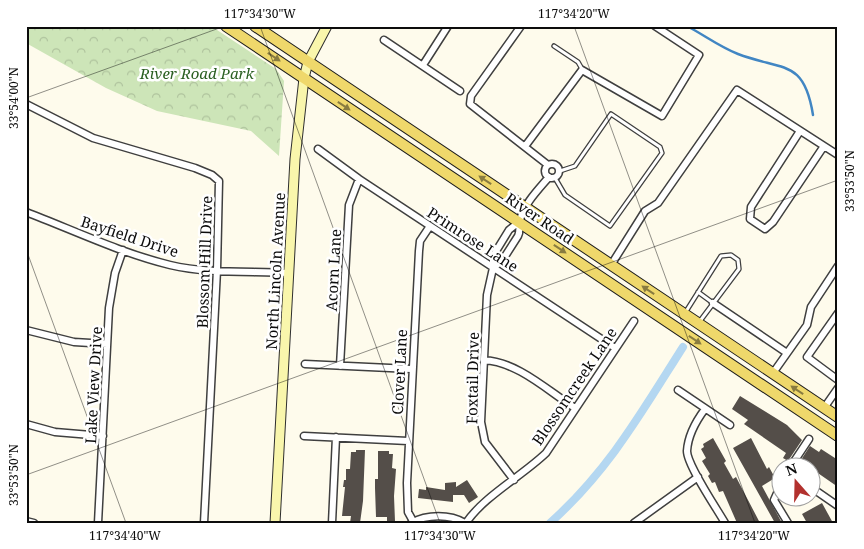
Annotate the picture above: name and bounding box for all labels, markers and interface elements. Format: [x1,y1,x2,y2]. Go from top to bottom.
text: 117°34'30"W [224,5,296,22]
text: 117°34'20"W [538,5,610,22]
one-way arrow [267,53,280,62]
park label: River Road Park [139,63,255,83]
text: 33°54'00"N [5,67,22,129]
one-way arrow [337,101,351,111]
text: 33°53'50"N [841,150,858,212]
one-way arrow [478,176,492,185]
street label: River Road [502,188,578,248]
street label: North Lincoln Avenue [261,192,289,350]
street label: Blossom Hill Drive [192,195,216,329]
street label: Primrose Lane [424,202,522,276]
street label: Bayfield Drive [79,211,181,261]
street label: Acorn Lane [321,228,345,312]
one-way arrow [553,244,566,254]
one-way arrow [641,285,655,294]
street label: Blossomcreek Lane [527,323,621,449]
street label: Lake View Drive [80,326,106,444]
street label: Clover Lane [387,329,411,415]
street label: Foxtail Drive [461,332,483,424]
one-way arrow [688,335,701,345]
one-way arrow [791,385,804,395]
text: 33°53'50"N [5,444,22,506]
north arrow [772,456,822,506]
text: N [783,458,800,480]
text: 117°34'40"W [89,527,161,544]
text: 117°34'30"W [404,527,476,544]
text: 117°34'20"W [718,527,790,544]

